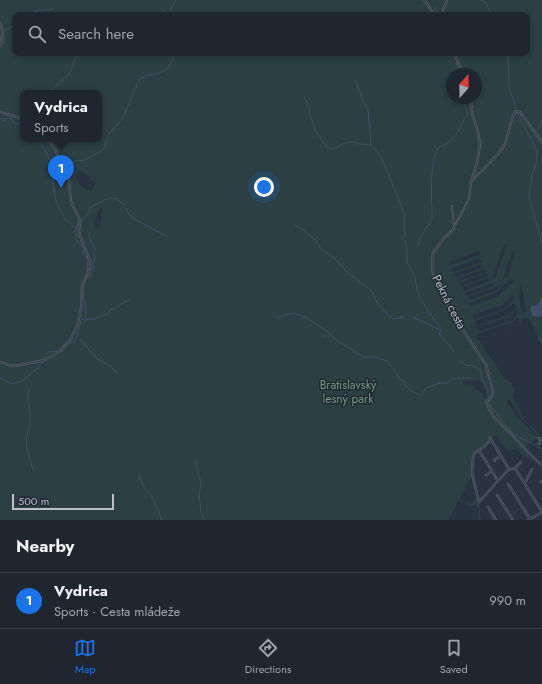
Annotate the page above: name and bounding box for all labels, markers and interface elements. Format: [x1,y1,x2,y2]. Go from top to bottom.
search box [12,12,530,56]
icon: search [26,23,48,45]
text: Search here [58,23,134,45]
north arrow [446,68,482,104]
popup [20,90,102,142]
text: Vydrica [34,96,88,118]
text: Sports [34,118,69,137]
pin: 1 [48,155,74,188]
your location [254,177,274,197]
street label: Pekná cesta [428,272,470,332]
park label: Bratislavský lesný park [320,376,377,408]
scale bar [12,492,114,511]
text: 500 m [18,493,49,509]
text: Nearby [16,534,74,558]
text: Vydrica [54,580,108,602]
text: 1 [26,591,32,610]
text: 990 m [489,591,526,610]
text: Sports · Cesta mládeže [54,602,180,621]
tab: Map [74,637,96,677]
tab: Directions [245,637,291,677]
tab: Saved [440,637,468,677]

